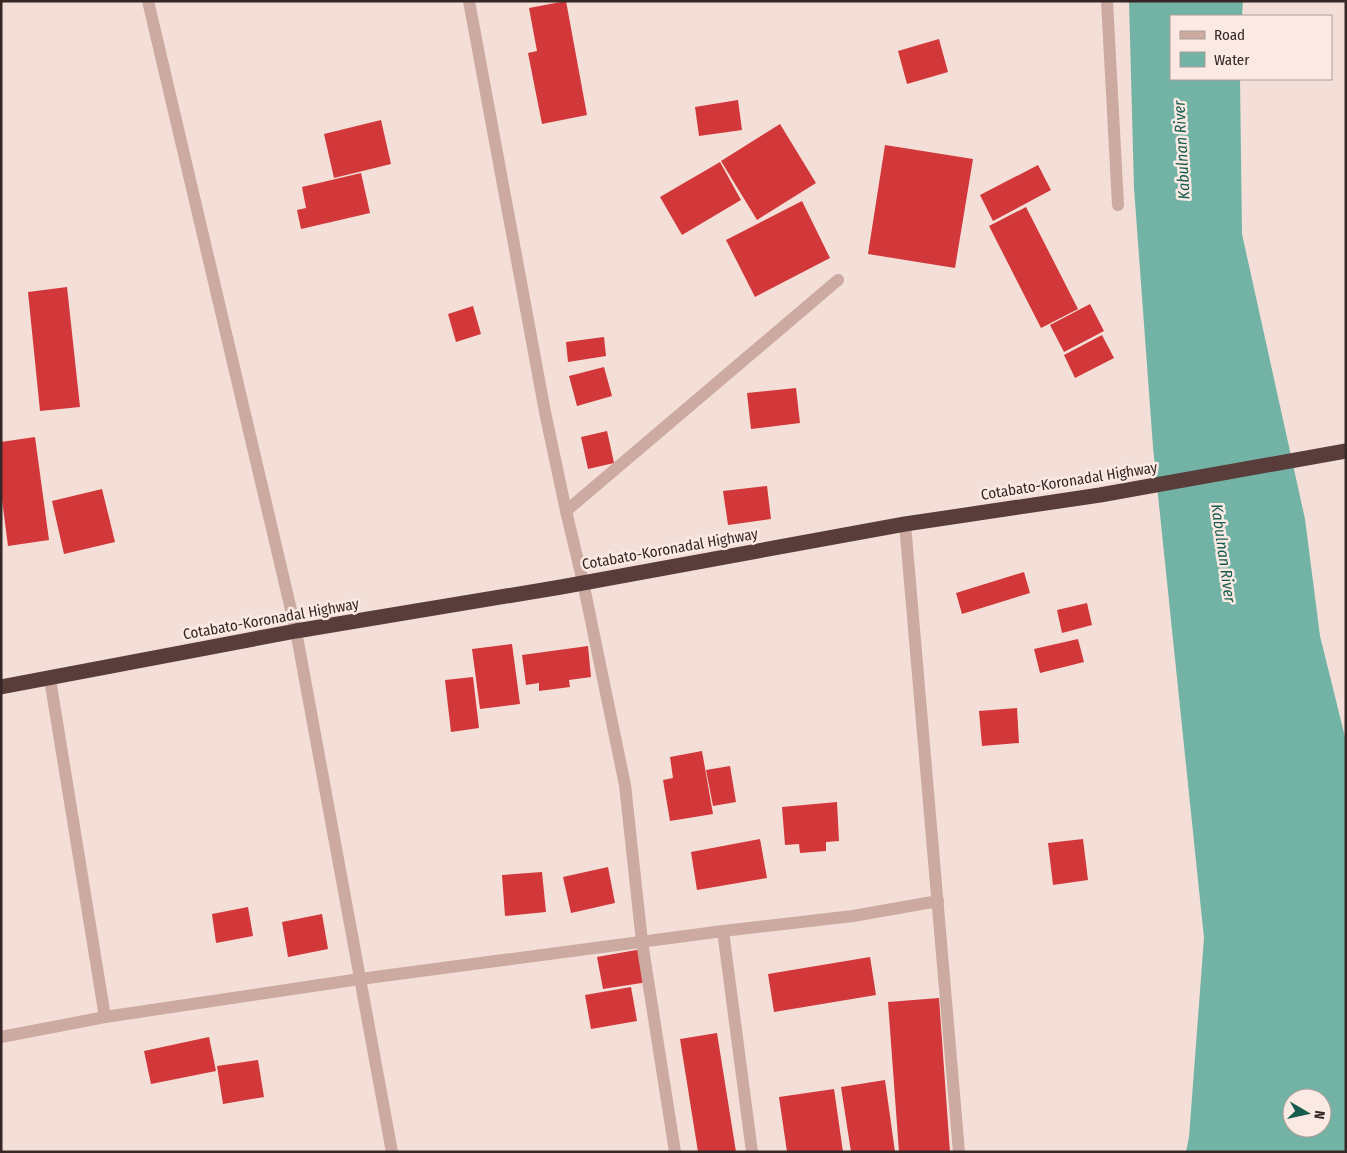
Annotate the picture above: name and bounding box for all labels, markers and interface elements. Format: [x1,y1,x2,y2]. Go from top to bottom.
legend [1170,15,1332,80]
text: Road [1214,26,1245,44]
text: Water [1214,51,1250,69]
water label: Kabulnan River [1169,100,1194,200]
street label: Cotabato-Koronadal Highway [980,458,1159,504]
water label: Kabulnan River [1207,503,1240,604]
street label: Cotabato-Koronadal Highway [581,525,760,573]
street label: Cotabato-Koronadal Highway [182,595,361,643]
north arrow [1282,1088,1332,1138]
text: N [1310,1109,1328,1120]

